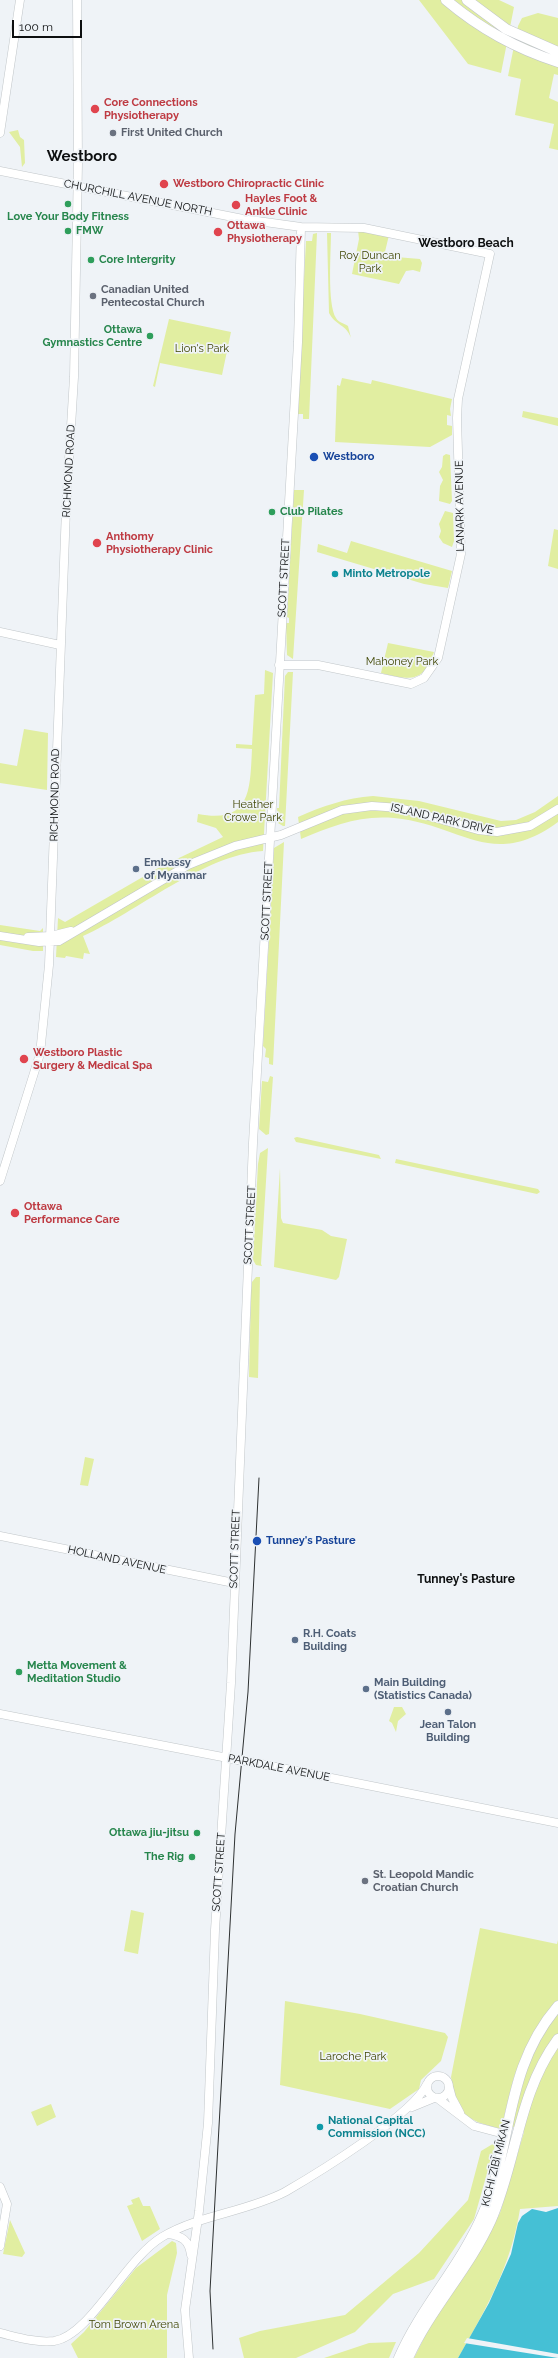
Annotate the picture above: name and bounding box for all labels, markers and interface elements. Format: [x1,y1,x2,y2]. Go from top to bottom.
scale bar [14,12,84,38]
text: 100 m [19,20,53,34]
place label: Core Connections Physiotherapy [104,96,198,122]
marker: Core Connections Physiotherapy [89,103,101,115]
place label: First United Church [121,126,223,140]
marker: First United Church [108,128,118,138]
district label: Westboro [47,147,117,165]
street label: CHURCHILL AVENUE NORTH [63,177,213,219]
place label: Westboro Chiropractic Clinic [173,177,324,191]
marker: Westboro Chiropractic Clinic [158,178,170,190]
place label: Hayles Foot & Ankle Clinic [245,192,317,218]
marker: Love Your Body Fitness [63,199,73,209]
marker: Hayles Foot & Ankle Clinic [230,199,242,211]
place label: Love Your Body Fitness [7,210,129,224]
place label: Ottawa Physiotherapy [227,219,302,245]
place label: FMW [76,224,103,238]
marker: FMW [63,226,73,236]
marker: Ottawa Physiotherapy [212,226,224,238]
district label: Westboro Beach [418,236,514,250]
park label: Roy Duncan Park [339,249,401,275]
place label: Core Intergrity [99,253,176,267]
marker: Core Intergrity [86,255,96,265]
place label: Canadian United Pentecostal Church [101,283,205,309]
marker: Canadian United Pentecostal Church [88,291,98,301]
place label: Ottawa Gymnastics Centre [42,323,142,349]
marker: Ottawa Gymnastics Centre [145,331,155,341]
park label: Lion's Park [175,342,229,356]
street label: RICHMOND ROAD [60,424,78,518]
place label: Westboro [323,450,375,464]
marker: Westboro [308,451,320,463]
street label: LANARK AVENUE [453,460,467,552]
place label: Club Pilates [280,505,343,519]
marker: Club Pilates [267,507,277,517]
place label: Anthomy Physiotherapy Clinic [106,530,213,556]
marker: Anthomy Physiotherapy Clinic [91,537,103,549]
street label: SCOTT STREET [275,538,293,618]
place label: Minto Metropole [343,567,430,581]
marker: Minto Metropole [330,569,340,579]
park label: Mahoney Park [366,655,438,669]
street label: RICHMOND ROAD [48,748,62,842]
park label: Heather Crowe Park [224,798,282,824]
street label: ISLAND PARK DRIVE [389,801,495,837]
place label: Embassy of Myanmar [144,856,207,882]
street label: SCOTT STREET [258,861,276,941]
marker: Embassy of Myanmar [131,864,141,874]
place label: Westboro Plastic Surgery & Medical Spa [33,1046,152,1072]
marker: Westboro Plastic Surgery & Medical Spa [18,1053,30,1065]
street label: SCOTT STREET [241,1185,259,1265]
place label: Ottawa Performance Care [24,1200,120,1226]
marker: Ottawa Performance Care [9,1207,21,1219]
street label: SCOTT STREET [227,1509,243,1589]
place label: Tunney's Pasture [266,1534,356,1548]
marker: Tunney's Pasture [251,1535,263,1547]
street label: HOLLAND AVENUE [67,1543,167,1577]
district label: Tunney's Pasture [417,1572,515,1586]
place label: R.H. Coats Building [303,1627,356,1653]
marker: R.H. Coats Building [290,1635,300,1645]
place label: Metta Movement & Meditation Studio [27,1659,127,1685]
marker: Metta Movement & Meditation Studio [14,1667,24,1677]
place label: Main Building (Statistics Canada) [374,1676,472,1702]
marker: Main Building (Statistics Canada) [361,1684,371,1694]
marker: Jean Talon Building [443,1707,453,1717]
place label: Jean Talon Building [420,1718,476,1744]
street label: PARKDALE AVENUE [227,1752,331,1784]
place label: Ottawa jiu-jitsu [109,1826,189,1840]
marker: Ottawa jiu-jitsu [192,1828,202,1838]
street label: SCOTT STREET [210,1832,228,1912]
place label: The Rig [144,1850,184,1864]
marker: The Rig [187,1852,197,1862]
place label: St. Leopold Mandic Croatian Church [373,1868,474,1894]
marker: St. Leopold Mandic Croatian Church [360,1876,370,1886]
park label: Laroche Park [320,2050,386,2064]
place label: National Capital Commission (NCC) [328,2114,425,2140]
street label: KICHI ZĪBĪ MĪKAN [479,2118,513,2208]
marker: National Capital Commission (NCC) [315,2122,325,2132]
park label: Tom Brown Arena [89,2318,179,2332]

